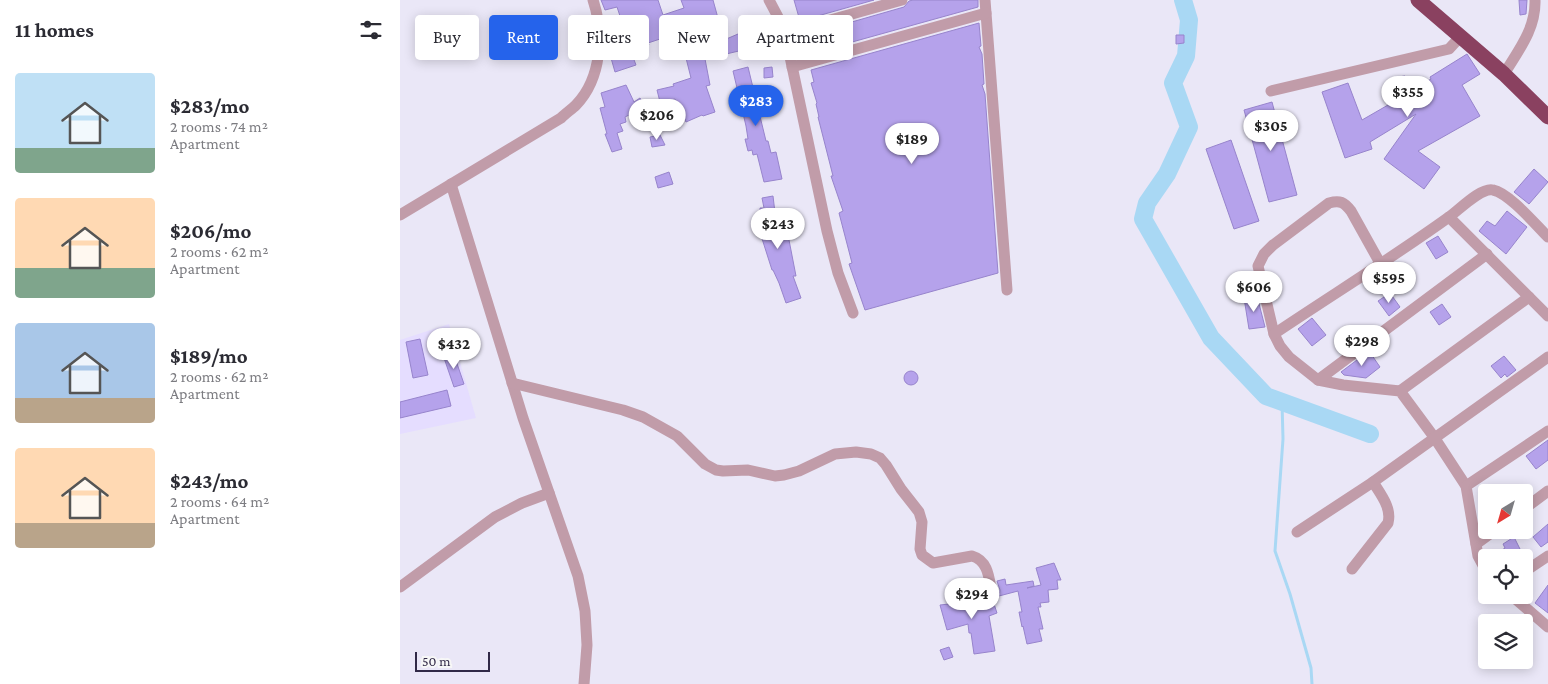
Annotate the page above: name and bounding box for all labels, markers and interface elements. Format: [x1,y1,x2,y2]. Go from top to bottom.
chip: Buy [415,15,479,60]
chip: Rent [489,15,558,60]
chip: Filters [568,15,649,60]
chip: New [659,15,728,60]
chip: Apartment [738,15,853,60]
icon: filters [357,16,385,44]
text: 11 homes [15,18,94,42]
pin: $355 [1378,76,1438,118]
text: $355 [1392,83,1424,100]
pin: $283 [726,84,786,127]
text: $283 [739,92,773,109]
icon: home [55,93,115,153]
text: $283/mo [170,94,249,118]
pin: $206 [627,98,687,141]
text: $206 [640,106,674,123]
pin: $305 [1241,110,1301,152]
text: $305 [1254,117,1288,134]
text: 2 rooms · 74 m² [170,118,268,135]
pin: $189 [882,122,942,165]
text: $189 [896,130,928,147]
text: Apartment [170,135,240,152]
pin: $243 [748,208,808,250]
text: $243 [762,215,794,232]
icon: home [55,218,115,278]
text: $206/mo [170,219,251,243]
text: 2 rooms · 62 m² [170,243,268,260]
text: Apartment [170,260,240,277]
pin: $595 [1359,262,1419,304]
text: $595 [1373,269,1405,286]
pin: $606 [1224,270,1284,313]
text: $606 [1236,278,1272,295]
pin: $298 [1332,324,1392,367]
pin: $432 [424,328,484,370]
text: $298 [1345,332,1379,349]
text: $432 [438,335,470,352]
icon: home [55,343,115,403]
text: $189/mo [170,344,248,368]
text: 2 rooms · 62 m² [170,368,268,385]
text: Apartment [170,385,240,402]
icon: home [55,468,115,528]
text: $243/mo [170,469,248,493]
north arrow [1478,484,1532,539]
map controls [1478,484,1533,669]
text: 2 rooms · 64 m² [170,493,269,510]
text: Apartment [170,510,240,527]
button: locate [1478,549,1533,604]
pin: $294 [942,578,1002,620]
text: $294 [955,585,989,602]
button: layers [1478,614,1533,669]
scale bar [415,649,490,672]
text: 50 m [422,653,450,669]

